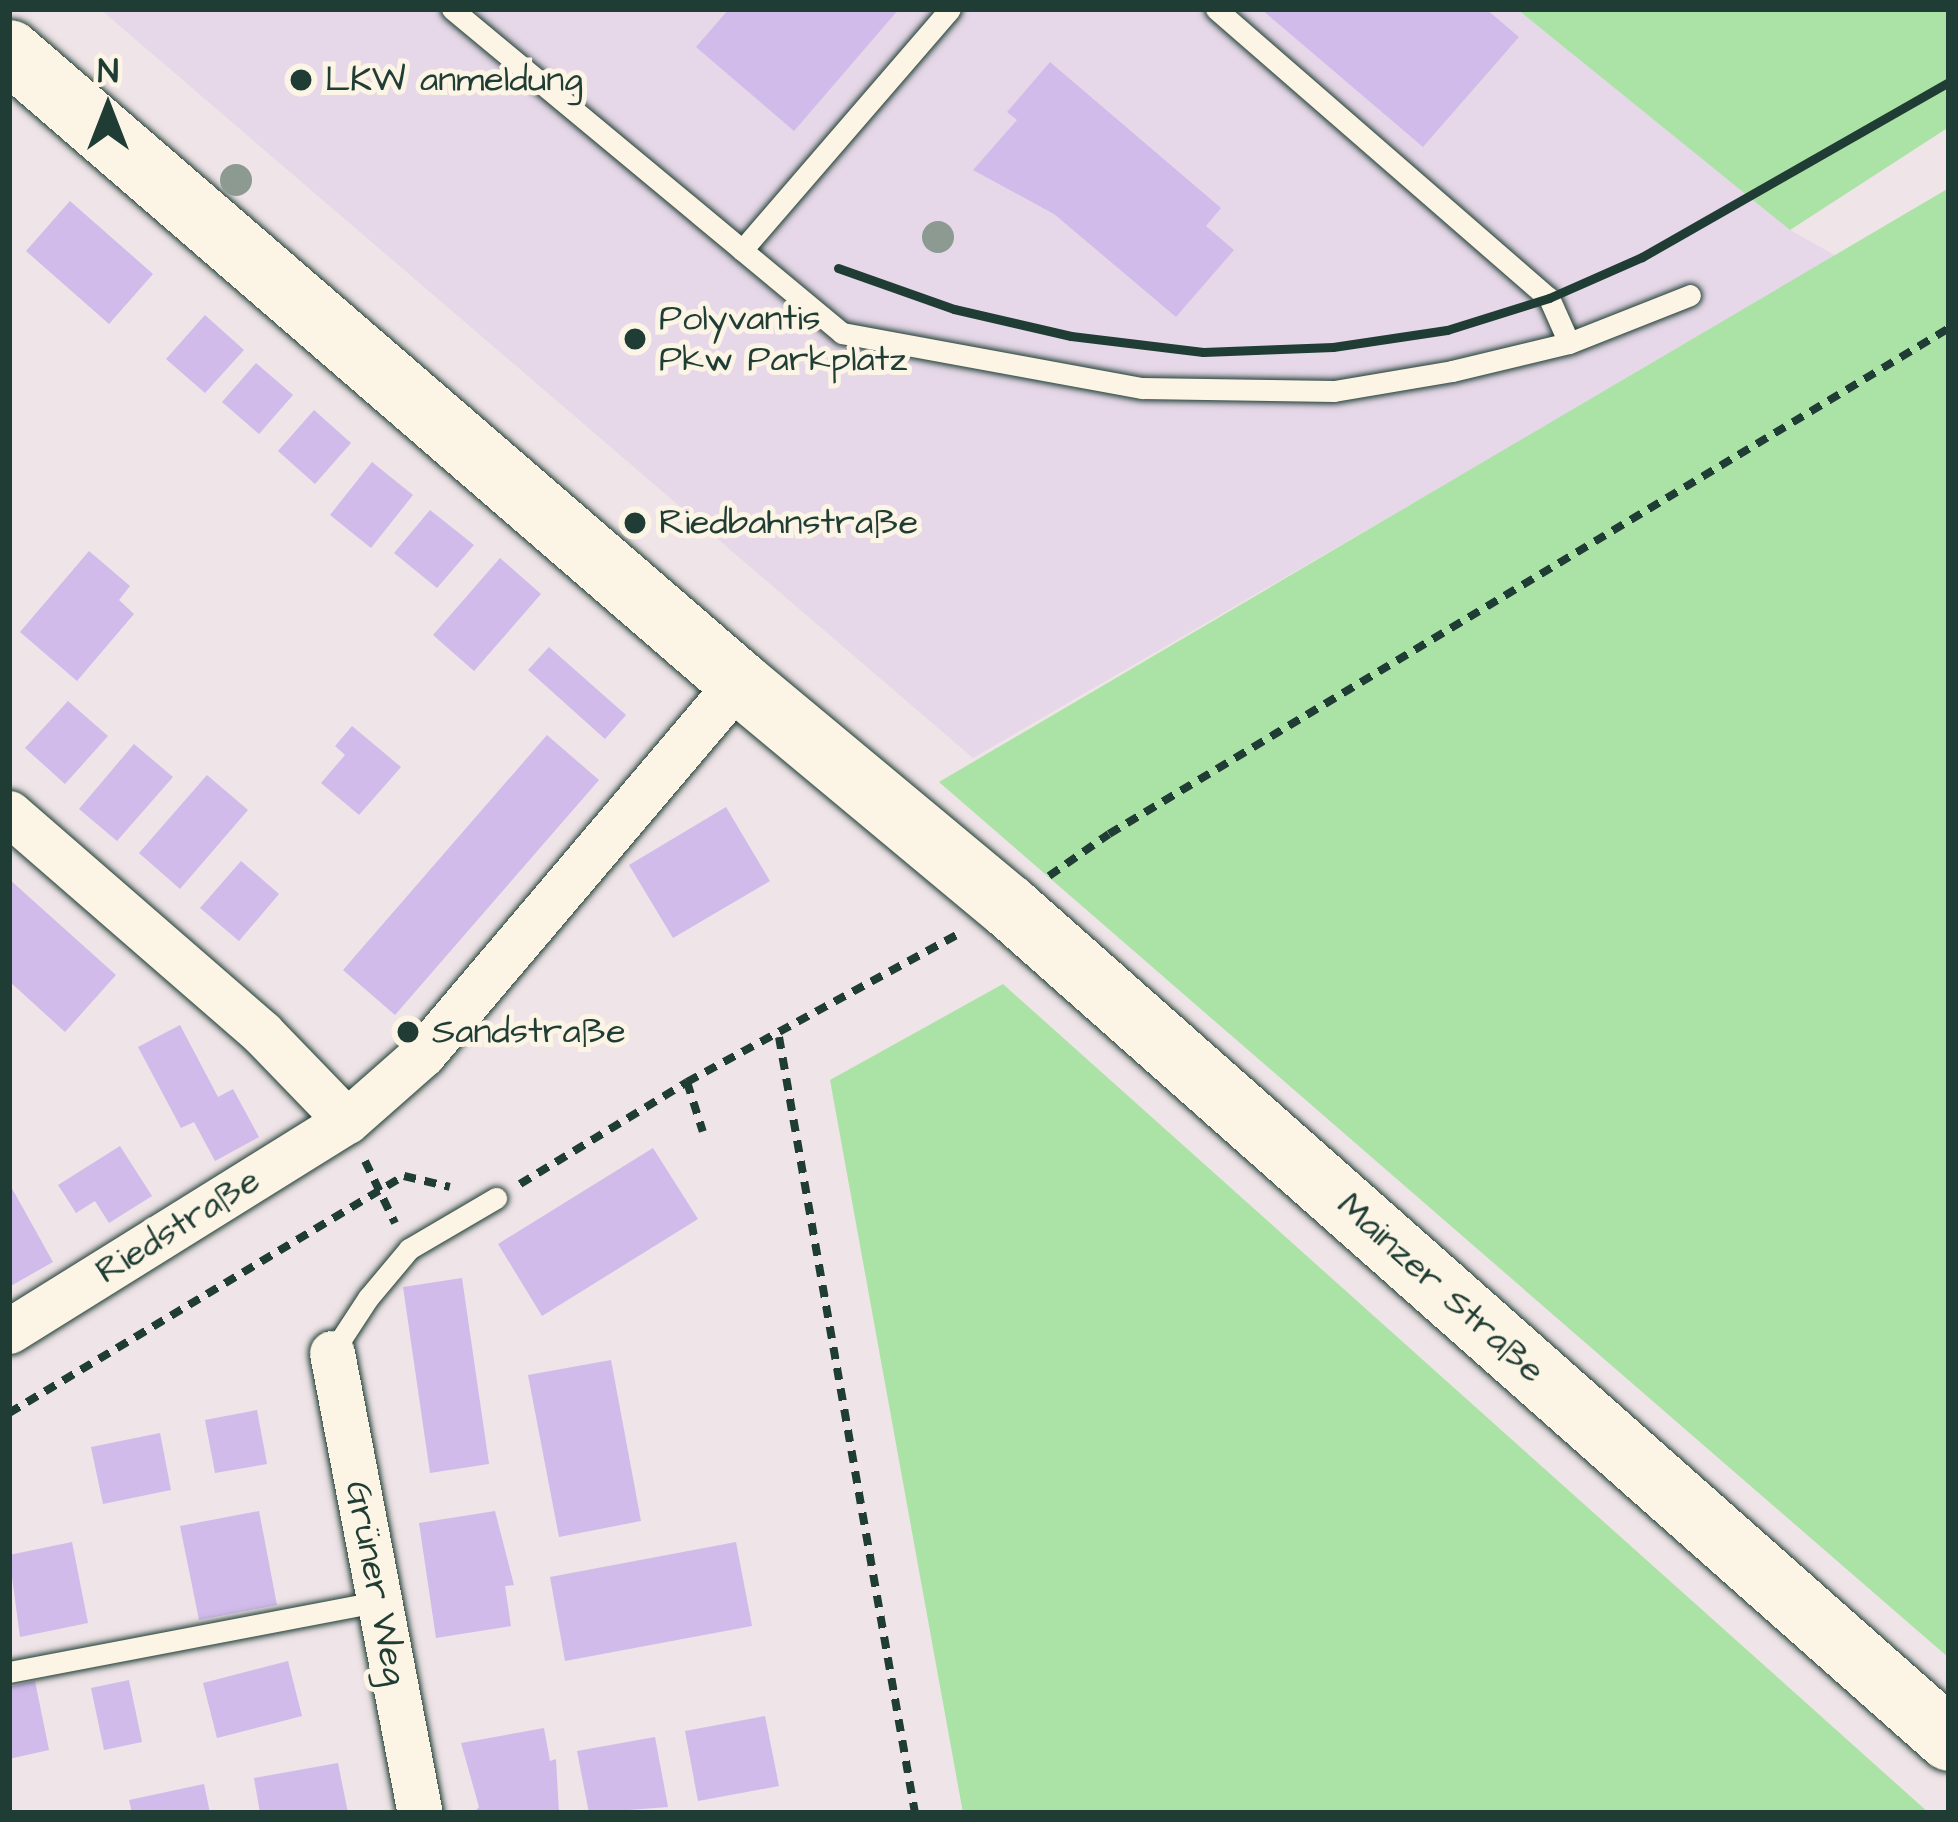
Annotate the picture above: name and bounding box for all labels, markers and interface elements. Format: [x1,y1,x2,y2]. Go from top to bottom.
north arrow [48,48,168,168]
text: N [98,49,118,95]
place label: LKW anmeldung [325,58,583,102]
marker: LKW anmeldung [288,67,314,93]
place label: Polyvantis Pkw Parkplatz [659,296,907,381]
marker: Polyvantis Pkw Parkplatz [622,326,648,352]
place label: Riedbahnstraße [659,501,918,545]
marker: Riedbahnstraße [622,510,648,536]
place label: Sandstraße [432,1010,626,1054]
marker: Sandstraße [395,1019,421,1045]
street label: Riedstraße [88,1159,268,1293]
street label: Mainzer Straße [1328,1184,1554,1392]
street label: Grüner Weg [335,1477,417,1689]

